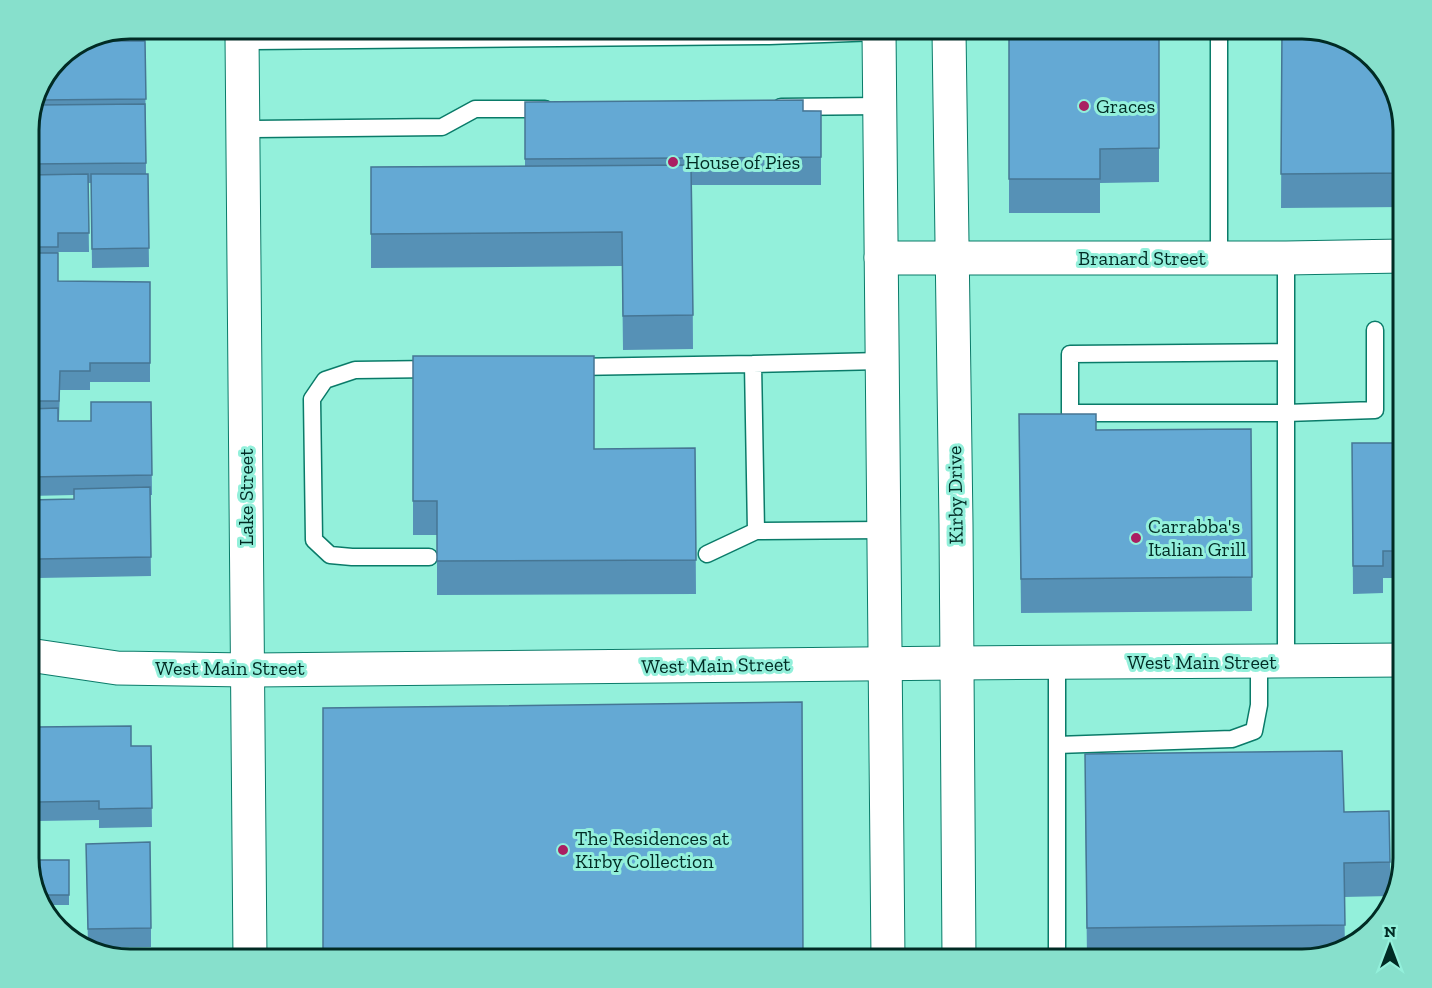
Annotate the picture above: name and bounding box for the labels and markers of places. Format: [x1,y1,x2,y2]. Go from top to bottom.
place label: Graces [1096,94,1155,118]
marker: Graces [1077,99,1091,113]
place label: House of Pies [685,150,800,174]
marker: House of Pies [666,155,680,169]
place label: Carrabba's Italian Grill [1148,514,1246,561]
marker: Carrabba's Italian Grill [1129,531,1143,545]
place label: The Residences at Kirby Collection [575,826,730,873]
marker: The Residences at Kirby Collection [556,843,570,857]

